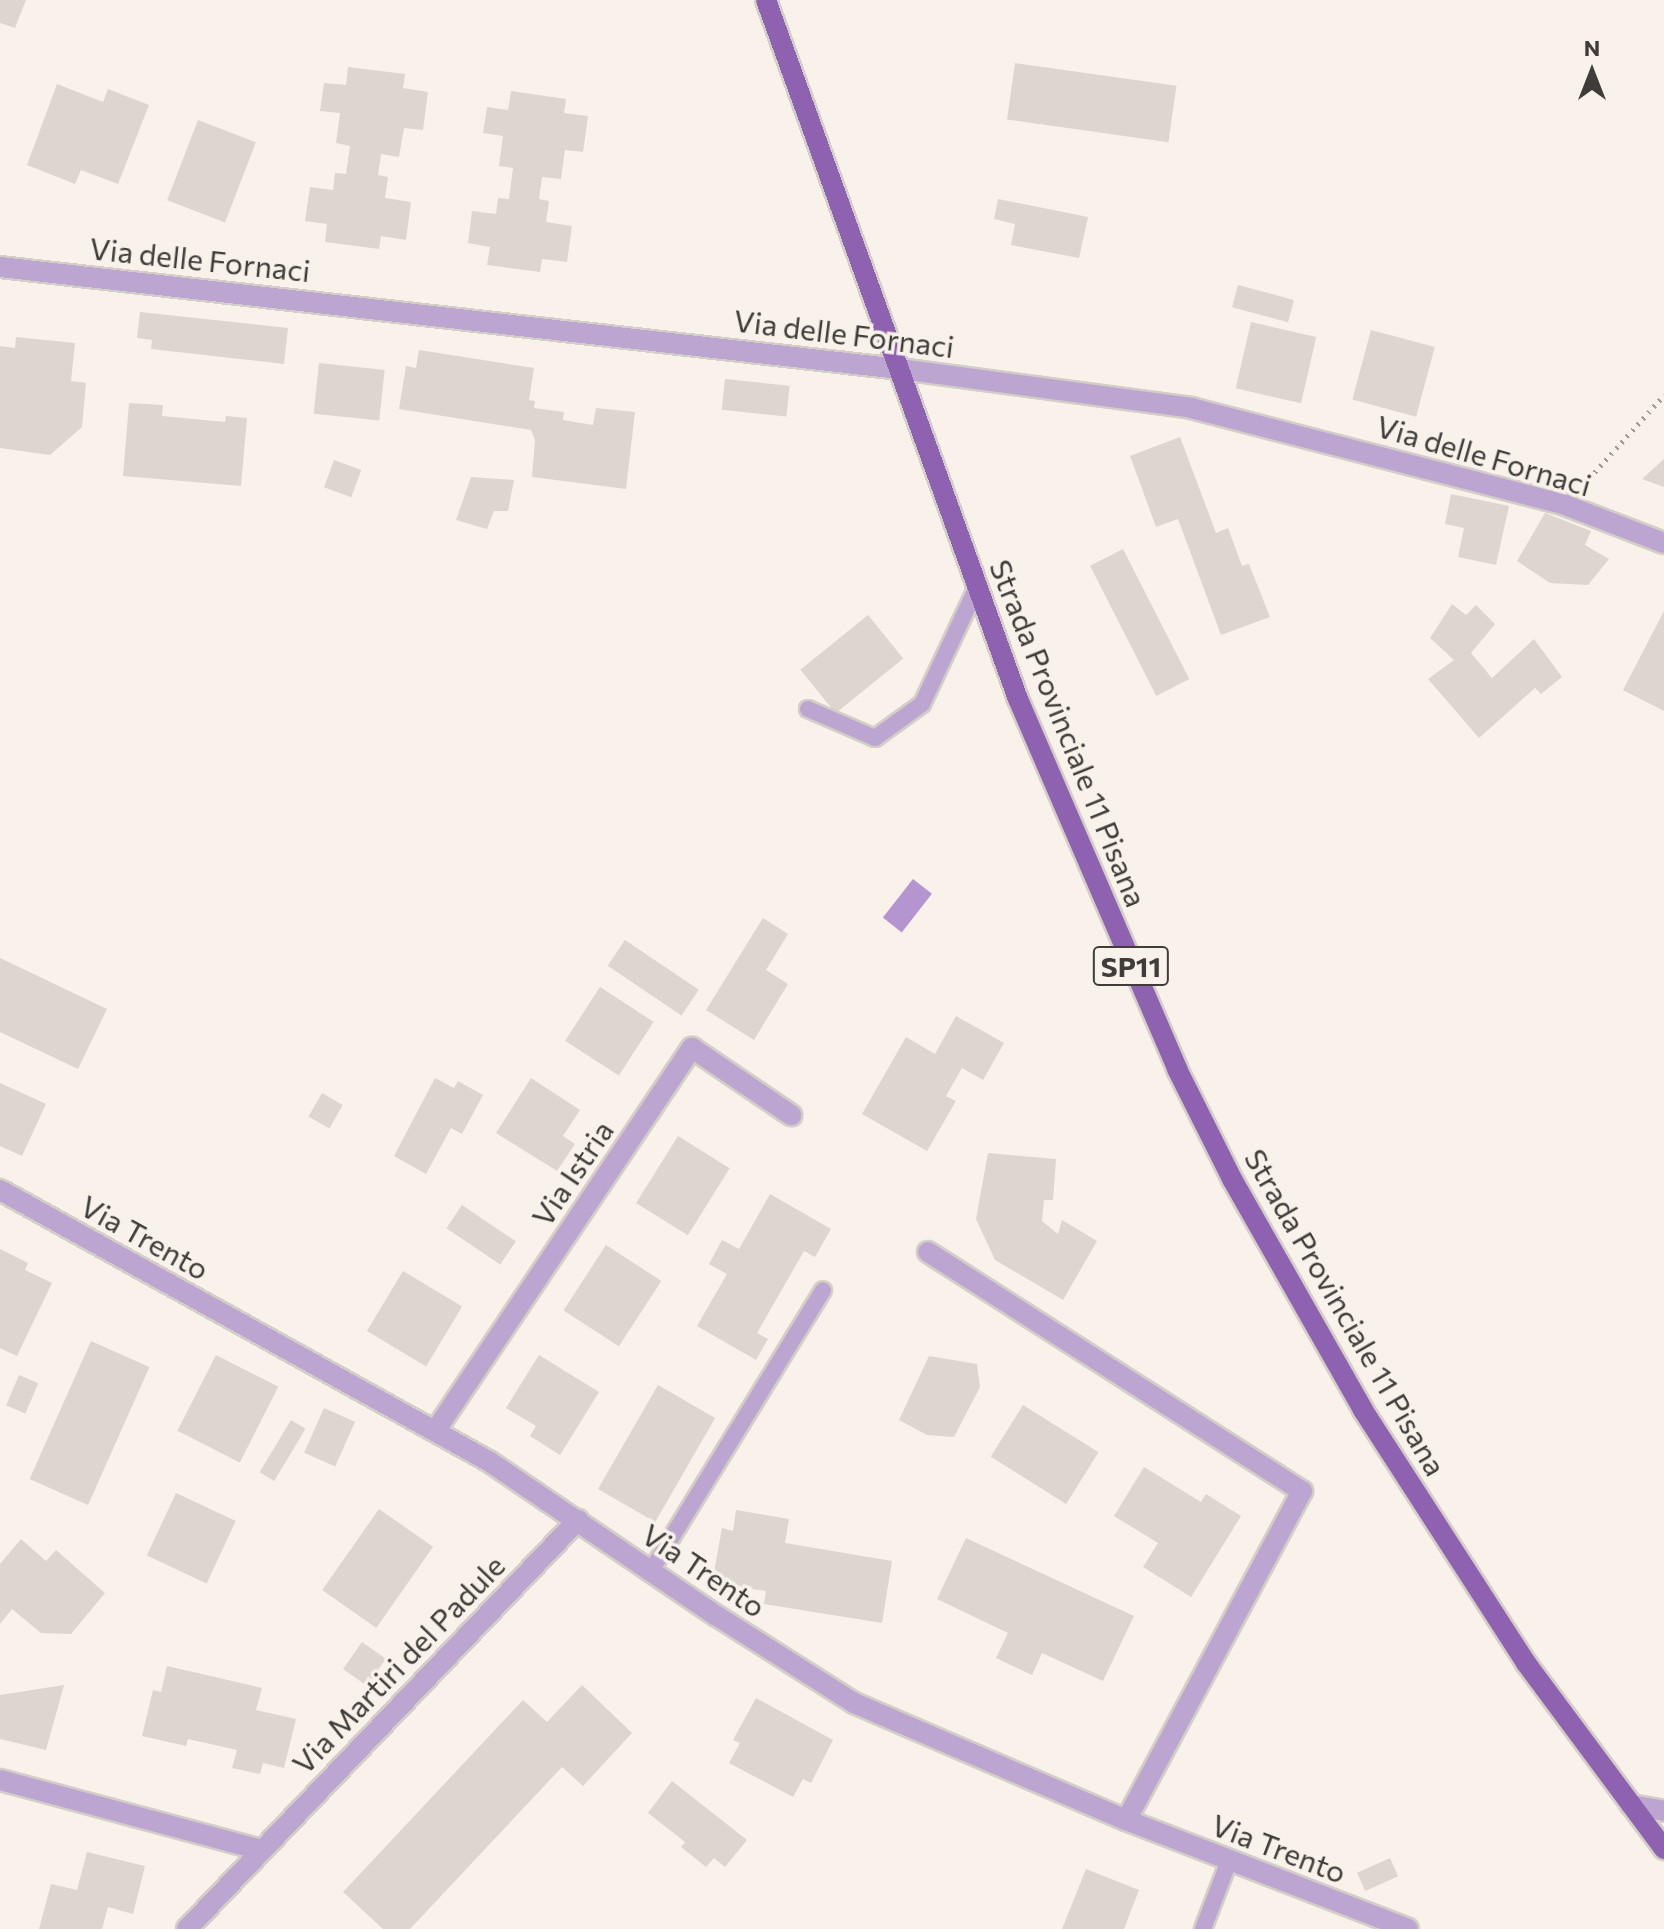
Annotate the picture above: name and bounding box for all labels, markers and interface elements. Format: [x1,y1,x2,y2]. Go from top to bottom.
north arrow [1552,32,1632,112]
text: N [1584,34,1600,61]
street label: Via delle Fornaci [88,230,312,288]
street label: Via delle Fornaci [732,302,956,364]
street label: Via delle Fornaci [1373,407,1595,503]
street label: Strada Provinciale 11 Pisana [983,554,1155,912]
road number: SP11 [1091,942,1171,990]
street label: Via Istria [524,1113,620,1233]
street label: Strada Provinciale 11 Pisana [1238,1142,1454,1482]
street label: Via Trento [75,1187,215,1287]
street label: Via Trento [636,1516,772,1624]
street label: Via Martiri del Padule [284,1547,512,1781]
street label: Via Trento [1207,1806,1351,1890]

